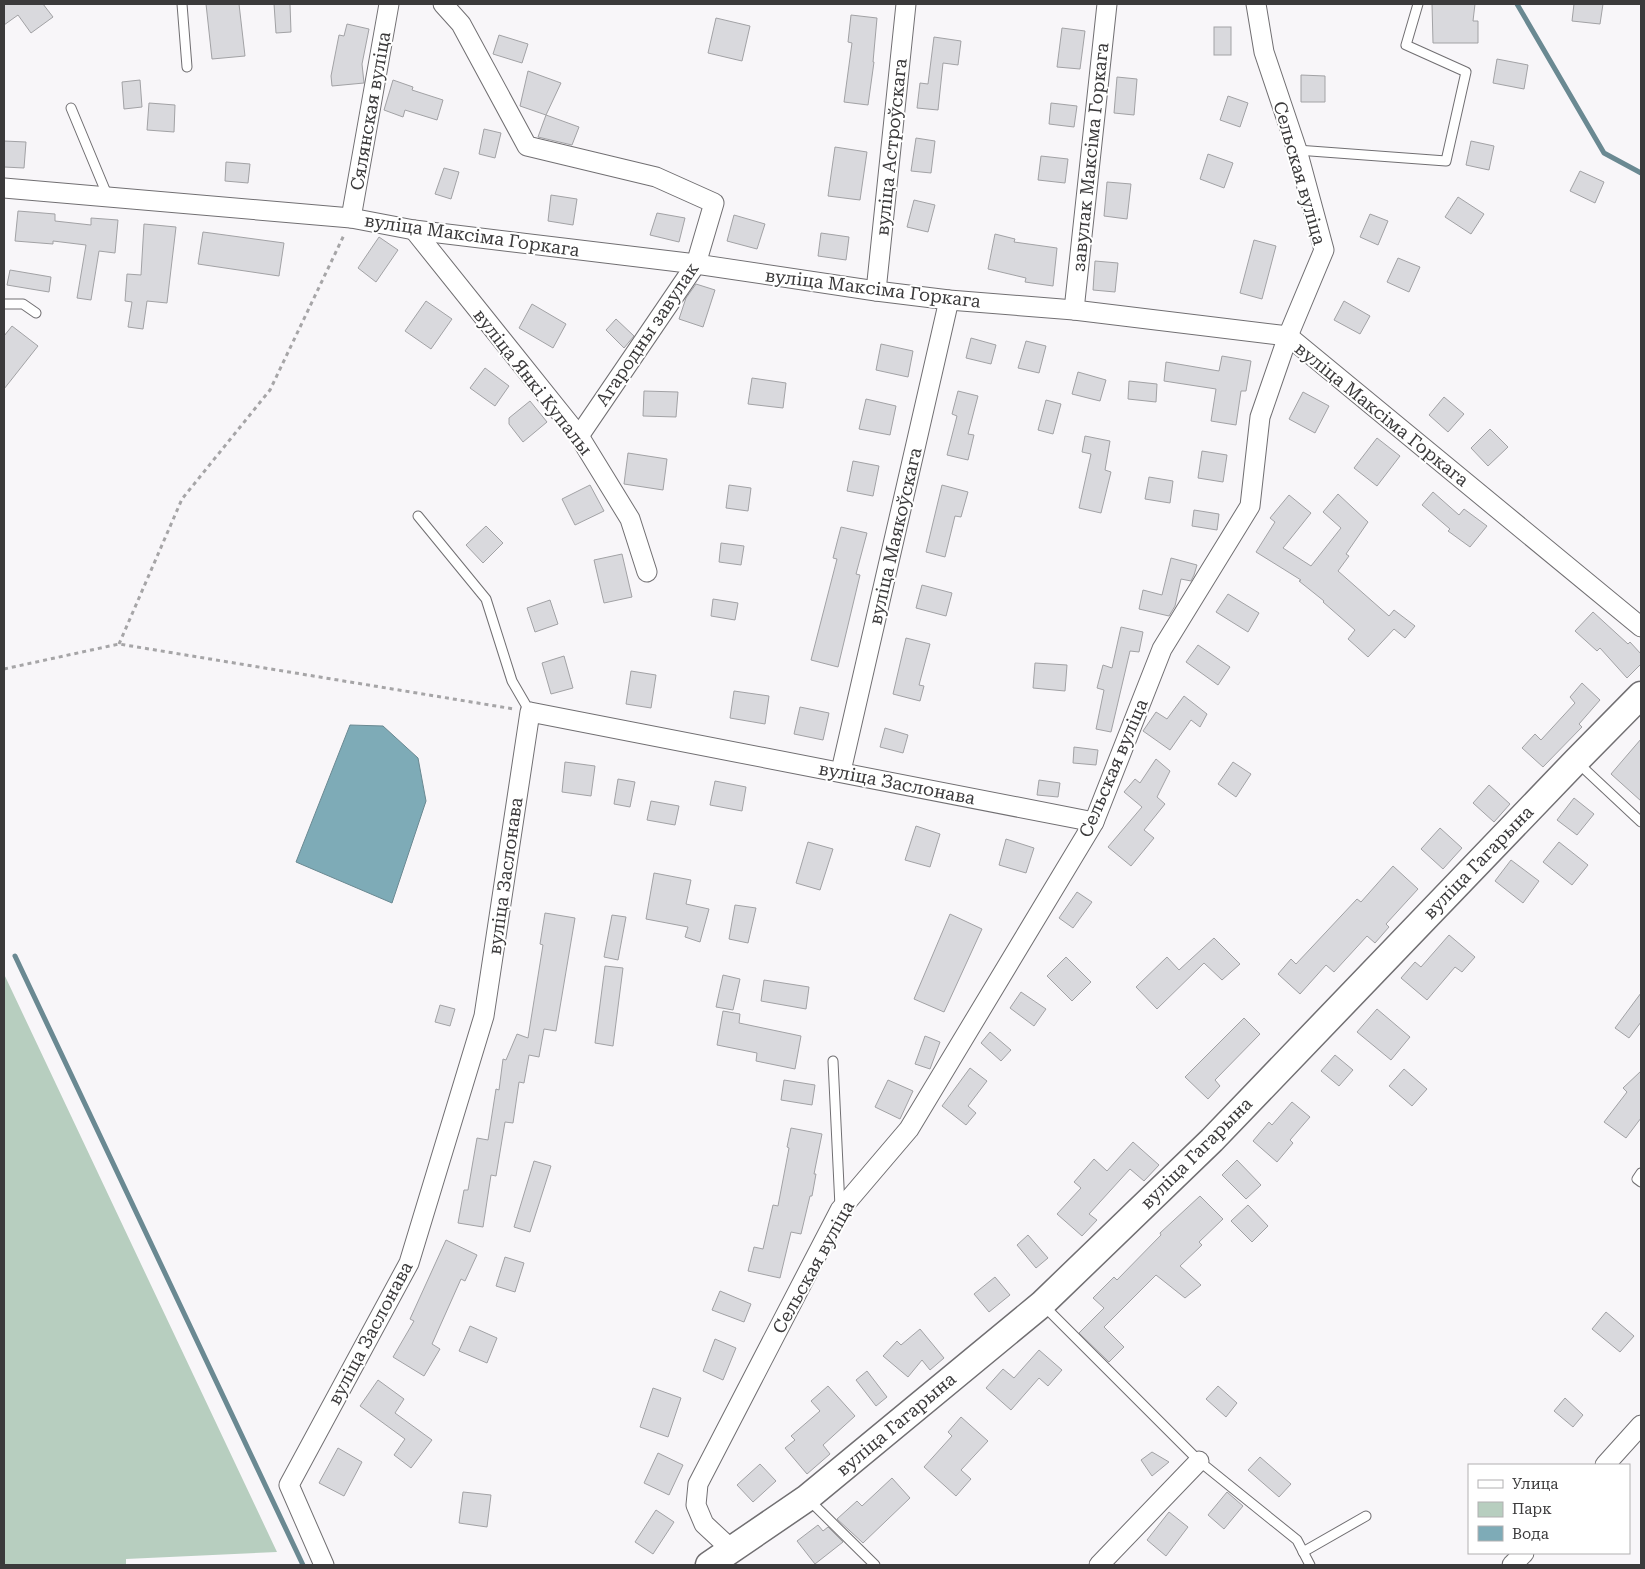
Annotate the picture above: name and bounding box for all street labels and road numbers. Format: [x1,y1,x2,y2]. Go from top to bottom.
street label: Сялянская вуліца [346,30,394,192]
street label: завулак Максіма Горкага [1068,41,1112,273]
street label: вуліца Астроўскага [871,57,911,237]
street label: Сельская вуліца [1269,99,1331,247]
street label: вуліца Максіма Горкага [363,209,581,261]
street label: Агародны завулак [591,258,703,410]
street label: вуліца Максіма Горкага [764,264,982,312]
street label: вуліца Янкі Купалы [469,305,597,460]
street label: вуліца Максіма Горкага [1291,338,1473,491]
street label: вуліца Маякоўскага [864,445,926,627]
street label: Сельская вуліца [1074,695,1152,840]
street label: вуліца Заслонава [817,758,977,809]
street label: вуліца Заслонава [484,796,526,956]
street label: вуліца Гагарына [1419,801,1537,923]
street label: вуліца Гагарына [1136,1093,1256,1213]
street label: Сельская вуліца [768,1197,858,1337]
street label: вуліца Заслонава [323,1258,417,1408]
street label: вуліца Гагарына [832,1368,960,1480]

